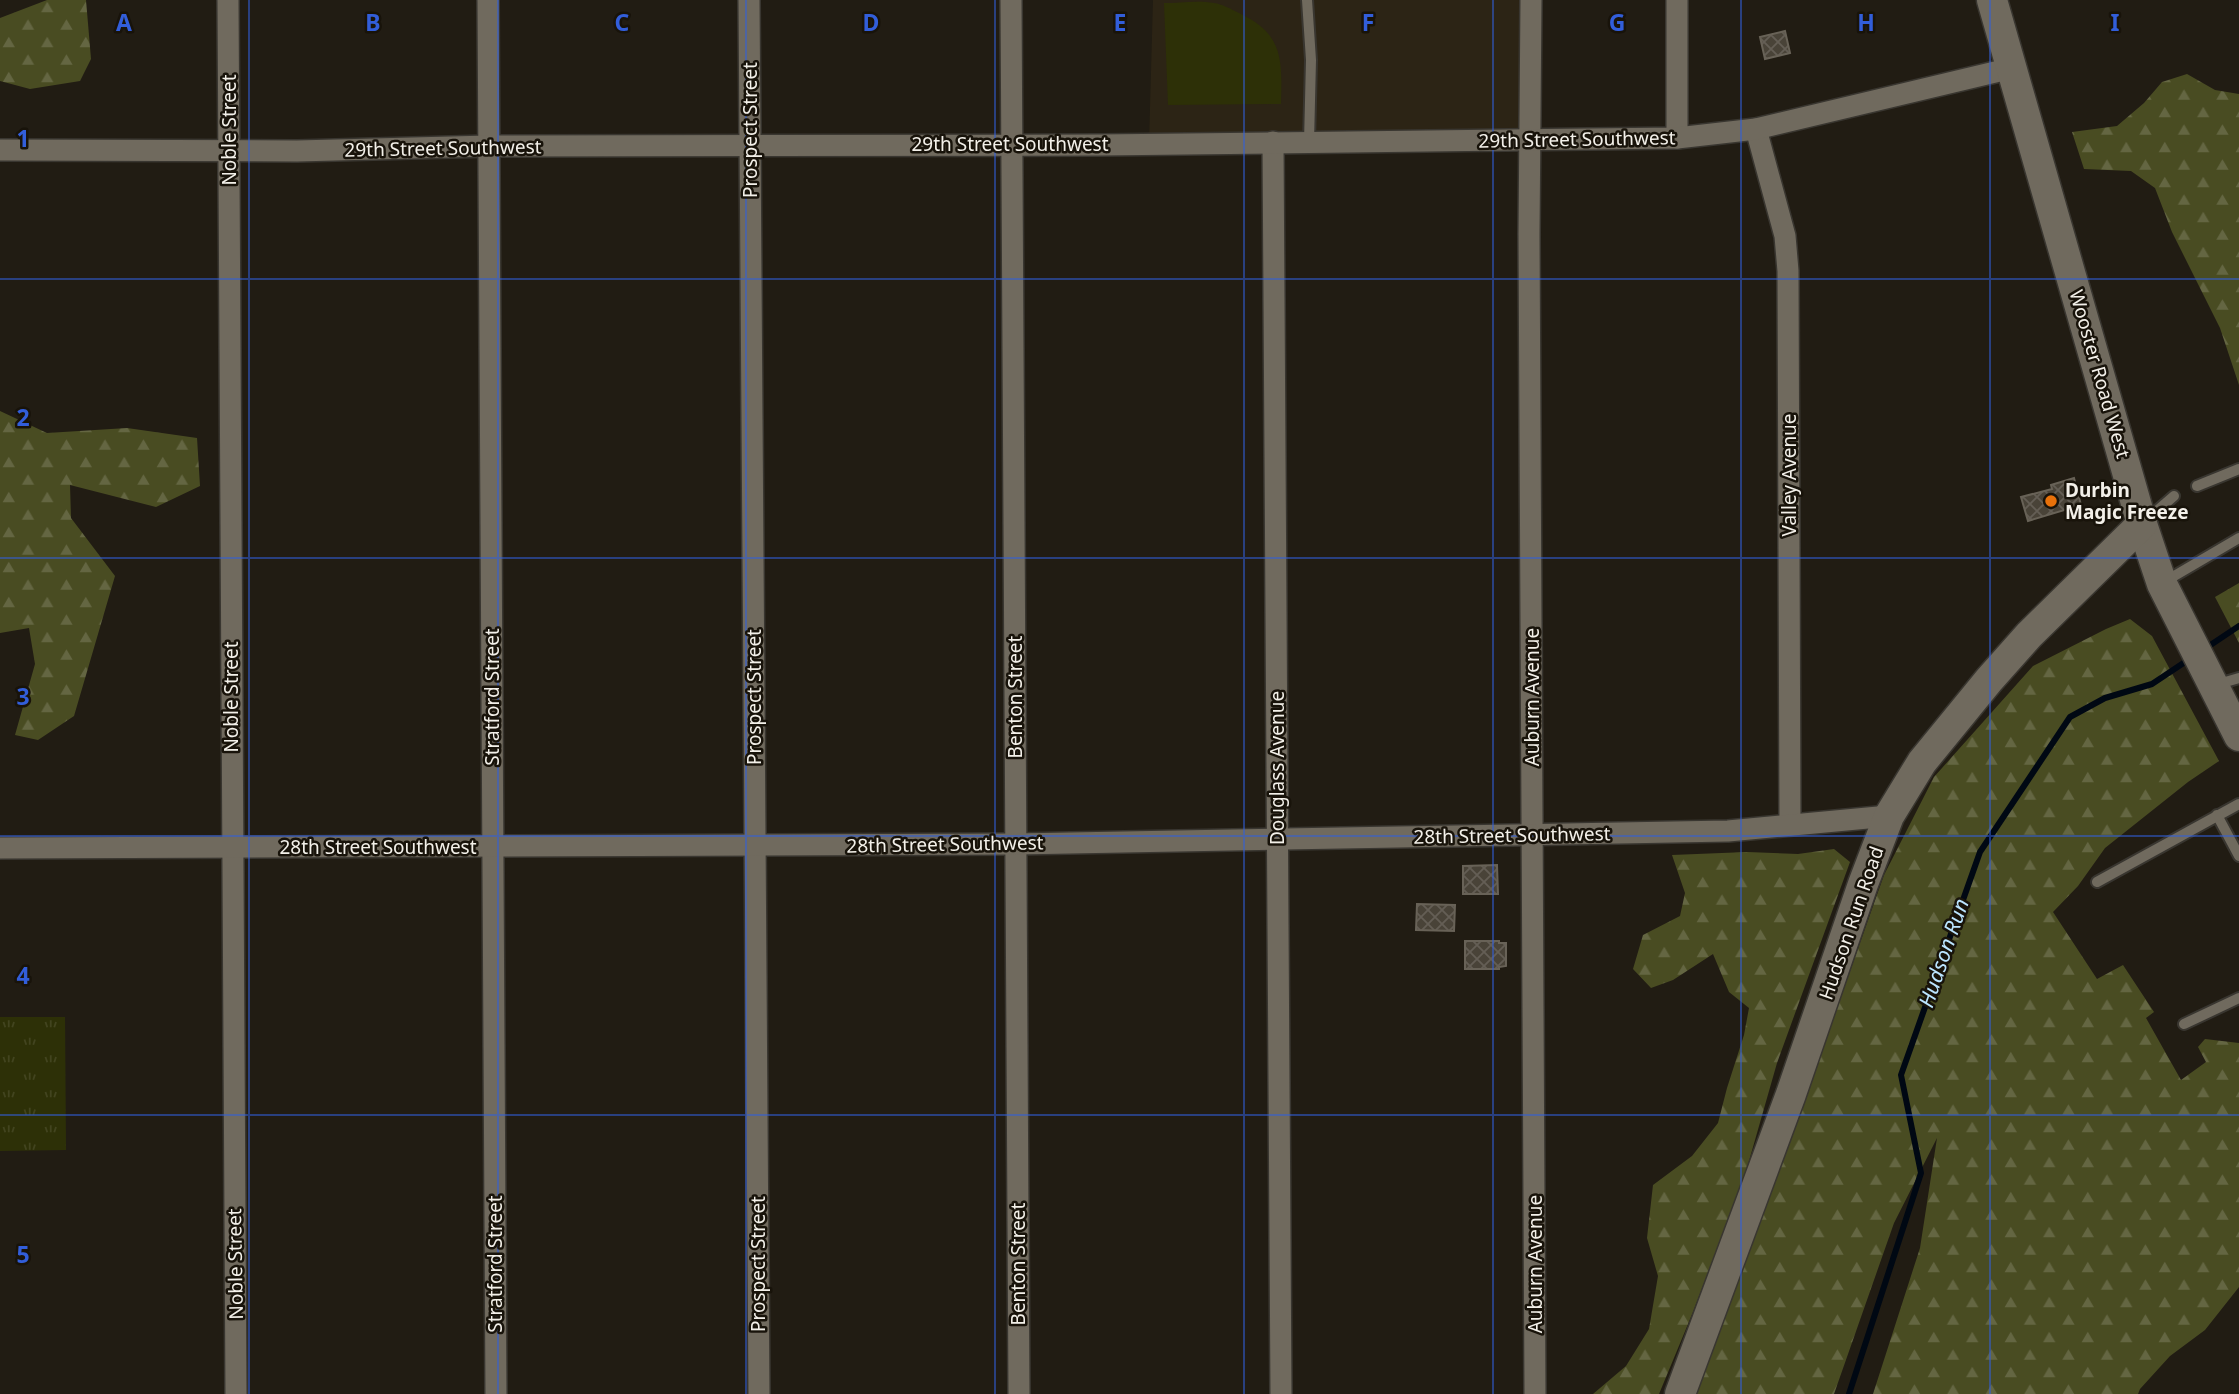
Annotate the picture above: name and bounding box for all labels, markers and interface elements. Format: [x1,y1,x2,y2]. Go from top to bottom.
text: A [116,6,132,38]
text: B [365,6,381,38]
text: C [615,6,630,38]
text: D [863,6,879,38]
text: E [1114,6,1126,38]
text: F [1362,6,1374,38]
text: G [1609,6,1625,38]
text: H [1857,6,1875,38]
text: I [2111,6,2120,38]
street label: Prospect Street [737,62,763,198]
street label: Noble Street [216,74,242,186]
text: 1 [16,122,30,154]
street label: 29th Street Southwest [1478,124,1676,154]
street label: 29th Street Southwest [911,131,1109,157]
street label: 29th Street Southwest [344,133,542,163]
street label: Wooster Road West [2063,287,2137,461]
text: 2 [16,401,30,433]
street label: Valley Avenue [1776,413,1802,537]
place label: Durbin Magic Freeze [2065,477,2188,525]
marker: Durbin Magic Freeze [2043,493,2059,509]
street label: Stratford Street [479,628,505,766]
street label: Auburn Avenue [1519,628,1545,766]
street label: Prospect Street [741,629,767,765]
street label: Benton Street [1002,635,1028,758]
street label: Noble Street [218,641,244,753]
text: 3 [16,680,30,712]
street label: Douglass Avenue [1264,691,1290,845]
street label: 28th Street Southwest [1413,820,1611,850]
street label: 28th Street Southwest [846,829,1044,859]
street label: 28th Street Southwest [279,834,477,860]
street label: Hudson Run Road [1813,843,1889,1003]
water label: Hudson Run [1911,894,1975,1011]
text: 4 [16,959,30,991]
street label: Stratford Street [482,1195,508,1333]
street label: Auburn Avenue [1522,1195,1548,1333]
street label: Prospect Street [745,1196,771,1332]
street label: Benton Street [1005,1202,1031,1325]
street label: Noble Street [221,1208,249,1320]
text: 5 [16,1238,30,1270]

